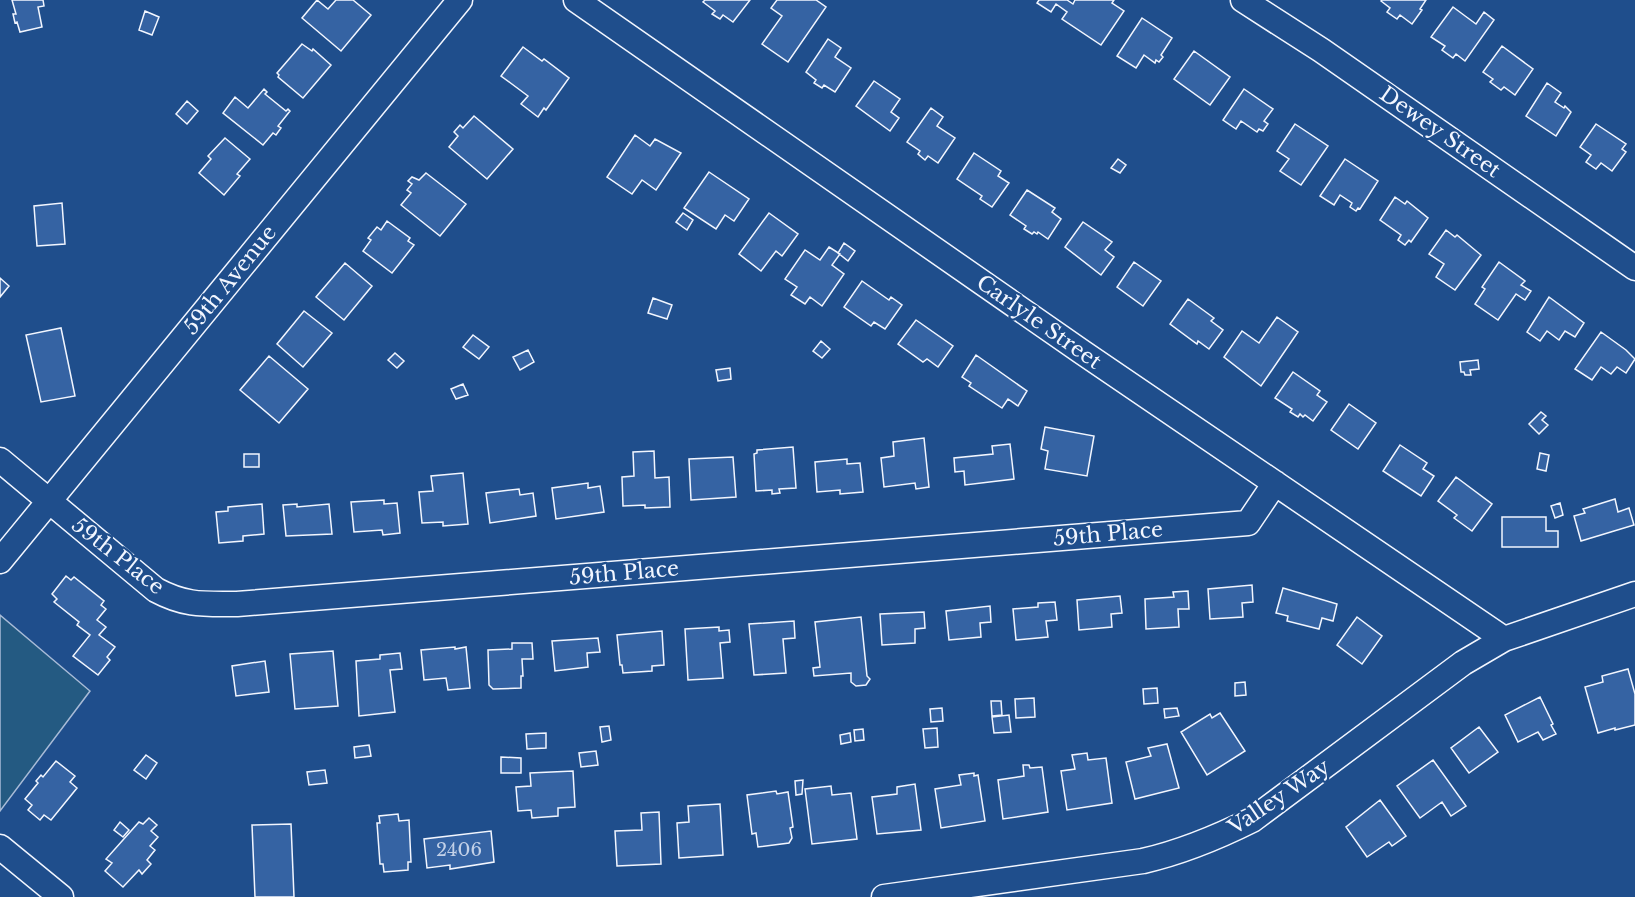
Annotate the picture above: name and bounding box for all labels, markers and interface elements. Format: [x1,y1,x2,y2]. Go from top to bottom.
street label: Dewey Street [1375,81,1506,183]
street label: 59th Avenue [178,220,282,340]
street label: Carlyle Street [972,269,1106,375]
street label: 59th Place [67,512,169,600]
street label: 59th Place [1052,516,1164,552]
street label: 59th Place [568,555,680,591]
street label: Valley Way [1222,753,1335,841]
house number: 2406 [436,839,482,861]

